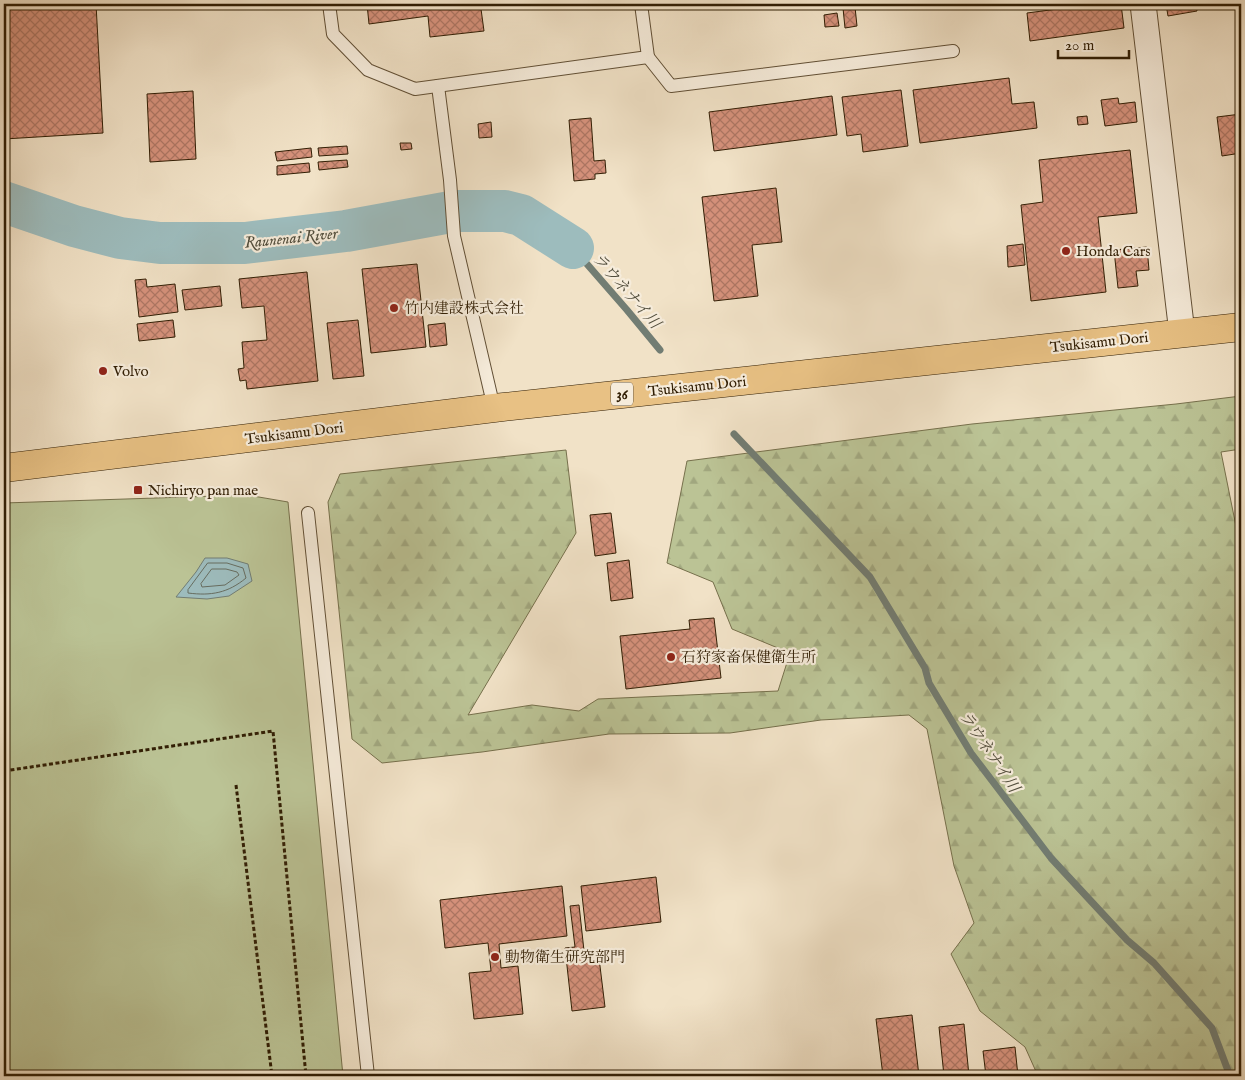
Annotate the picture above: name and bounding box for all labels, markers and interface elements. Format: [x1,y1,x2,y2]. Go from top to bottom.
scale bar [1058,28,1129,60]
text: 20 m [1065,36,1095,55]
water label: Raunenai River [244,224,340,254]
place label: Honda Cars [1076,242,1150,261]
marker: Honda Cars [1060,245,1072,257]
water label: ラウネナイ川 [587,249,665,335]
place label: 竹内建設株式会社 [404,299,524,318]
marker: 竹内建設株式会社 [388,302,400,314]
street label: Tsukisamu Dori [1049,328,1149,357]
place label: Volvo [112,362,149,381]
marker: Volvo [97,365,109,377]
street label: Tsukisamu Dori [647,372,747,401]
road number: 36 [611,382,633,406]
street label: Tsukisamu Dori [244,418,344,449]
place label: Nichiryo pan mae [148,481,258,500]
marker: Nichiryo pan mae [132,484,144,496]
place label: 石狩家畜保健衛生所 [681,648,816,667]
marker: 石狩家畜保健衛生所 [665,651,677,663]
water label: ラウネナイ川 [954,707,1024,798]
place label: 動物衛生研究部門 [505,948,625,967]
marker: 動物衛生研究部門 [489,951,501,963]

